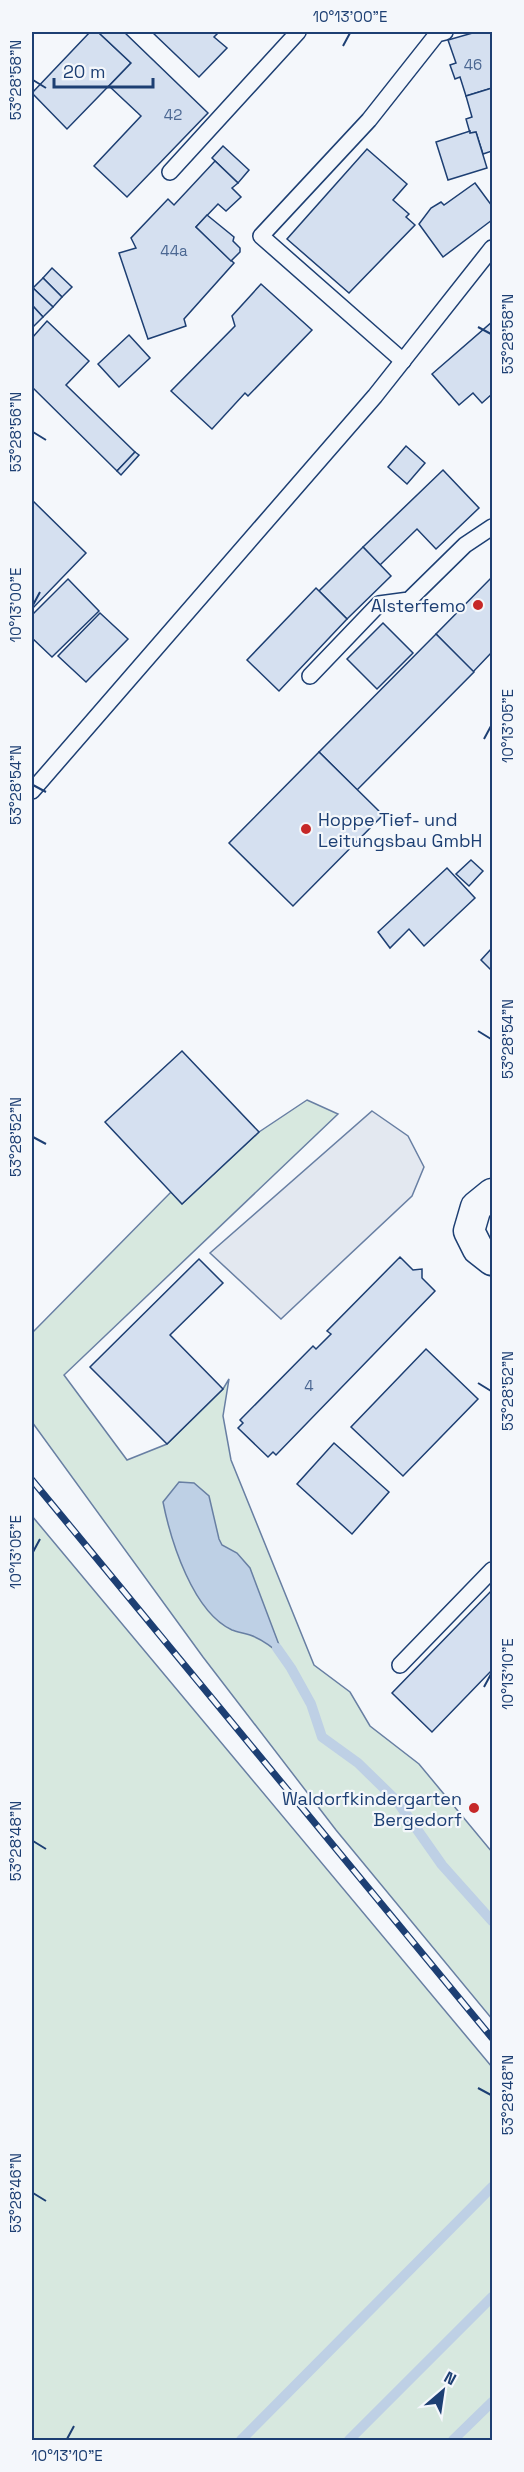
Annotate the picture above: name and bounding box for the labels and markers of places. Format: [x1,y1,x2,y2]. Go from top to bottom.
place label: Alsterfemo [371,594,466,617]
marker: Alsterfemo [471,598,485,612]
place label: Hoppe Tief- und Leitungsbau GmbH [318,808,482,852]
marker: Hoppe Tief- und Leitungsbau GmbH [299,822,313,836]
place label: Waldorfkindergarten Bergedorf [282,1787,462,1831]
marker: Waldorfkindergarten Bergedorf [467,1801,481,1815]

